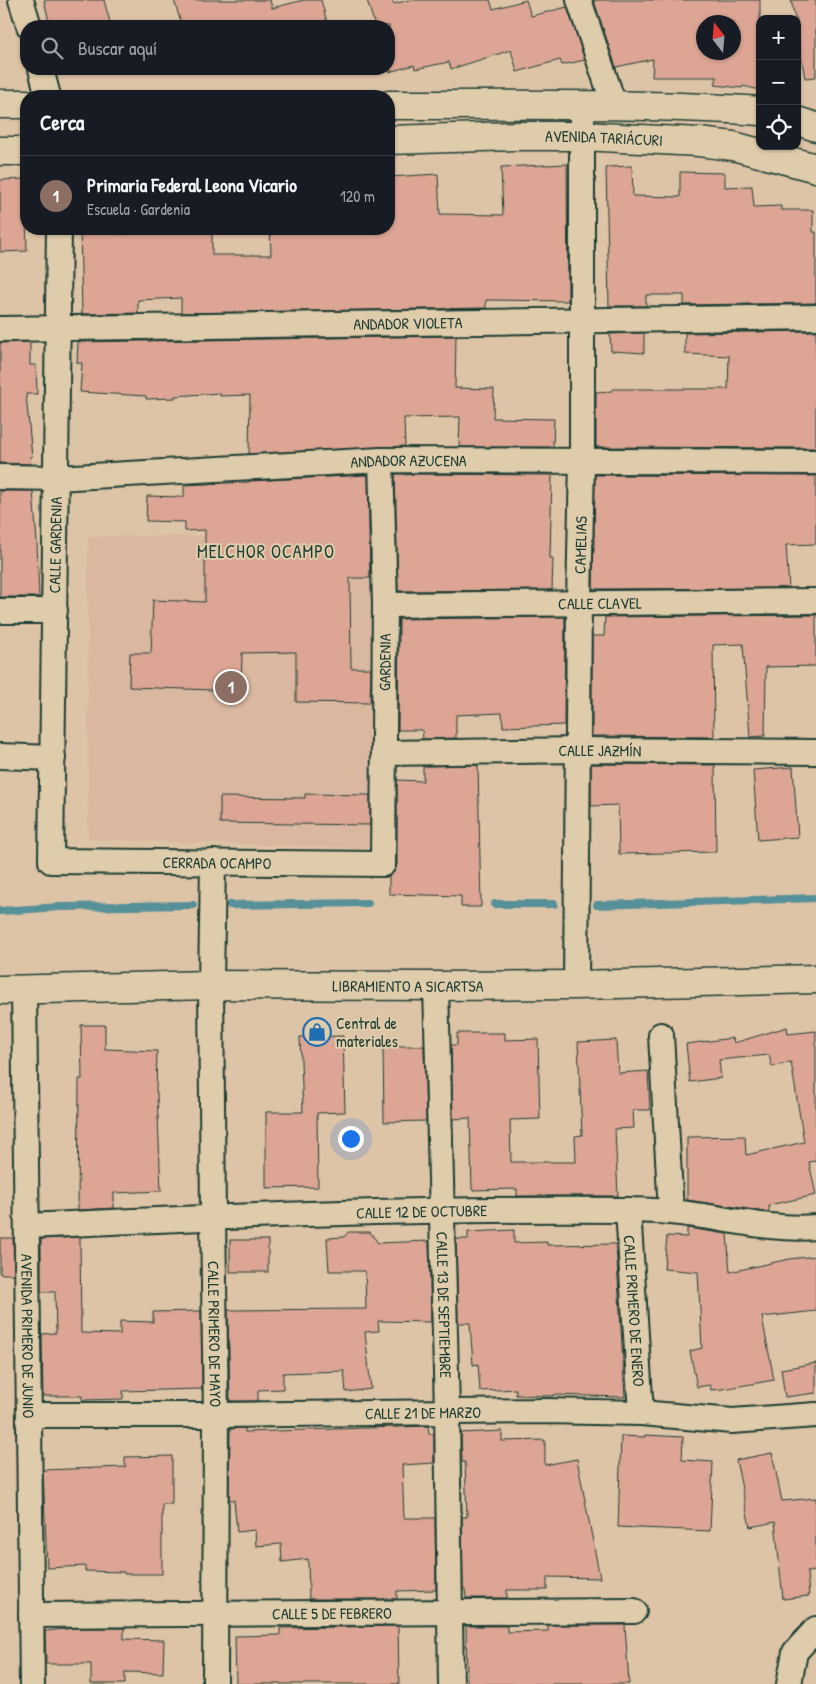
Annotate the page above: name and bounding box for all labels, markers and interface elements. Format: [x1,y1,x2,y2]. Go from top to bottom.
north arrow [696,15,741,60]
map controls [756,15,801,150]
button: + [756,15,801,60]
search box [20,20,395,75]
icon: search [38,34,66,62]
text: Buscar aquí [78,35,157,61]
button: − [756,60,801,105]
button: locate [756,105,801,150]
text: Cerca [40,108,84,137]
street label: AVENIDA TARIÁCURI [545,125,663,151]
text: Primaria Federal Leona Vicario [87,172,297,198]
text: 1 [53,185,59,207]
text: 120 m [340,185,375,207]
text: Escuela · Gardenia [87,198,190,220]
street label: ANDADOR VIOLETA [353,311,463,335]
street label: ANDADOR AZUCENA [350,449,467,473]
street label: CALLE GARDENIA [43,496,67,594]
street label: CAMELIAS [569,515,592,574]
district label: MELCHOR OCAMPO [197,539,335,564]
street label: CALLE CLAVEL [558,592,642,614]
street label: GARDENIA [373,633,396,691]
pin: 1 [215,668,247,706]
street label: CALLE JAZMÍN [558,739,642,762]
street label: CERRADA OCAMPO [162,851,272,874]
street label: LIBRAMIENTO A SICARTSA [332,975,484,997]
place label: Central de materiales [336,1012,398,1052]
shop icon: Central de materiales [302,1017,332,1047]
your location [338,1126,364,1152]
street label: CALLE 12 DE OCTUBRE [356,1199,487,1224]
street label: CALLE 13 DE SEPTIEMBRE [431,1231,457,1379]
street label: CALLE PRIMERO DE ENERO [619,1234,650,1387]
street label: AVENIDA PRIMERO DE JUNIO [16,1253,40,1419]
street label: CALLE PRIMERO DE MAYO [203,1261,227,1407]
street label: CALLE 21 DE MARZO [365,1401,481,1424]
street label: CALLE 5 DE FEBRERO [272,1602,392,1624]

